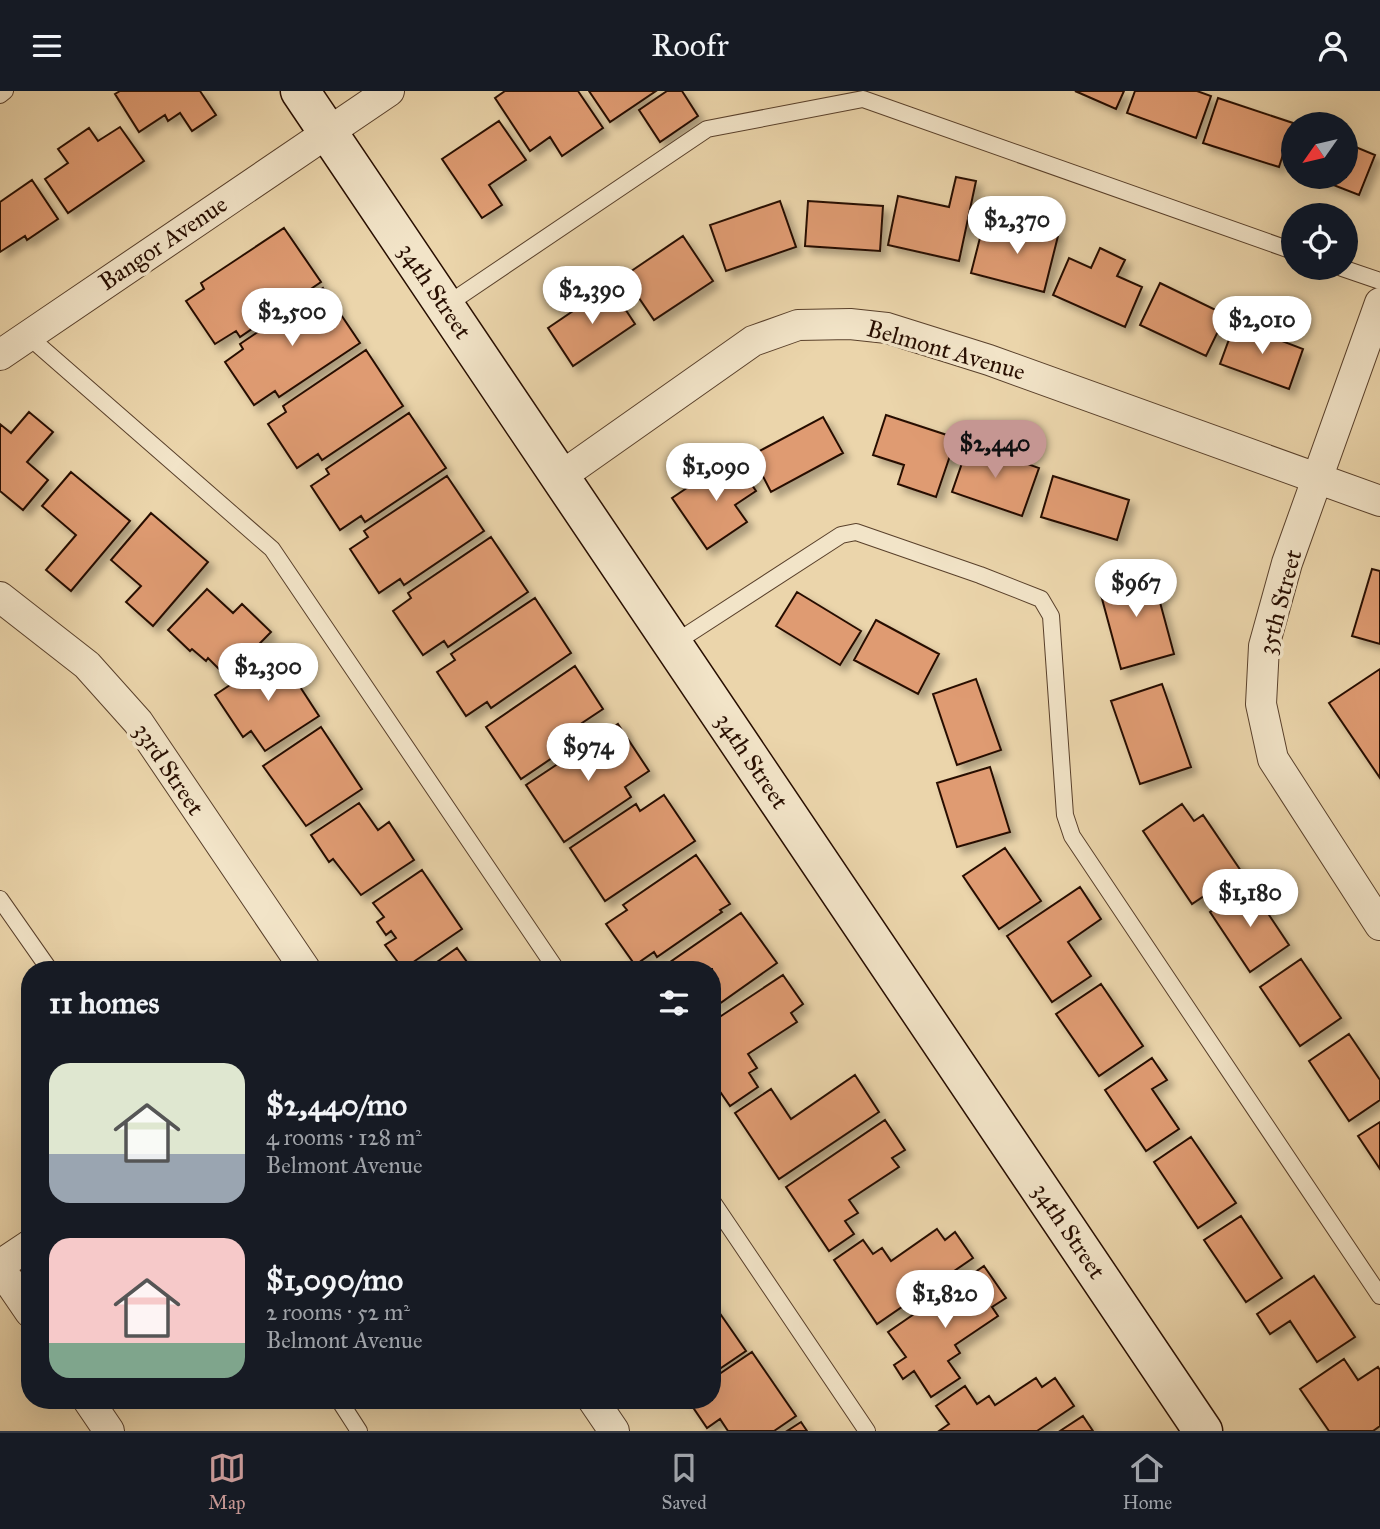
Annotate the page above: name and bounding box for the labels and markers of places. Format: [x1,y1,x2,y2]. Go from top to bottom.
pin: $2,370 [960,197,1074,256]
pin: $2,390 [535,267,649,326]
pin: $2,500 [235,289,349,348]
pin: $2,010 [1205,296,1319,356]
pin: $2,440 [938,421,1052,480]
pin: $1,090 [659,443,773,503]
pin: $967 [1095,559,1177,619]
pin: $2,300 [211,643,325,703]
pin: $974 [547,723,629,783]
pin: $1,180 [1193,869,1307,929]
pin: $1,820 [888,1271,1002,1330]

